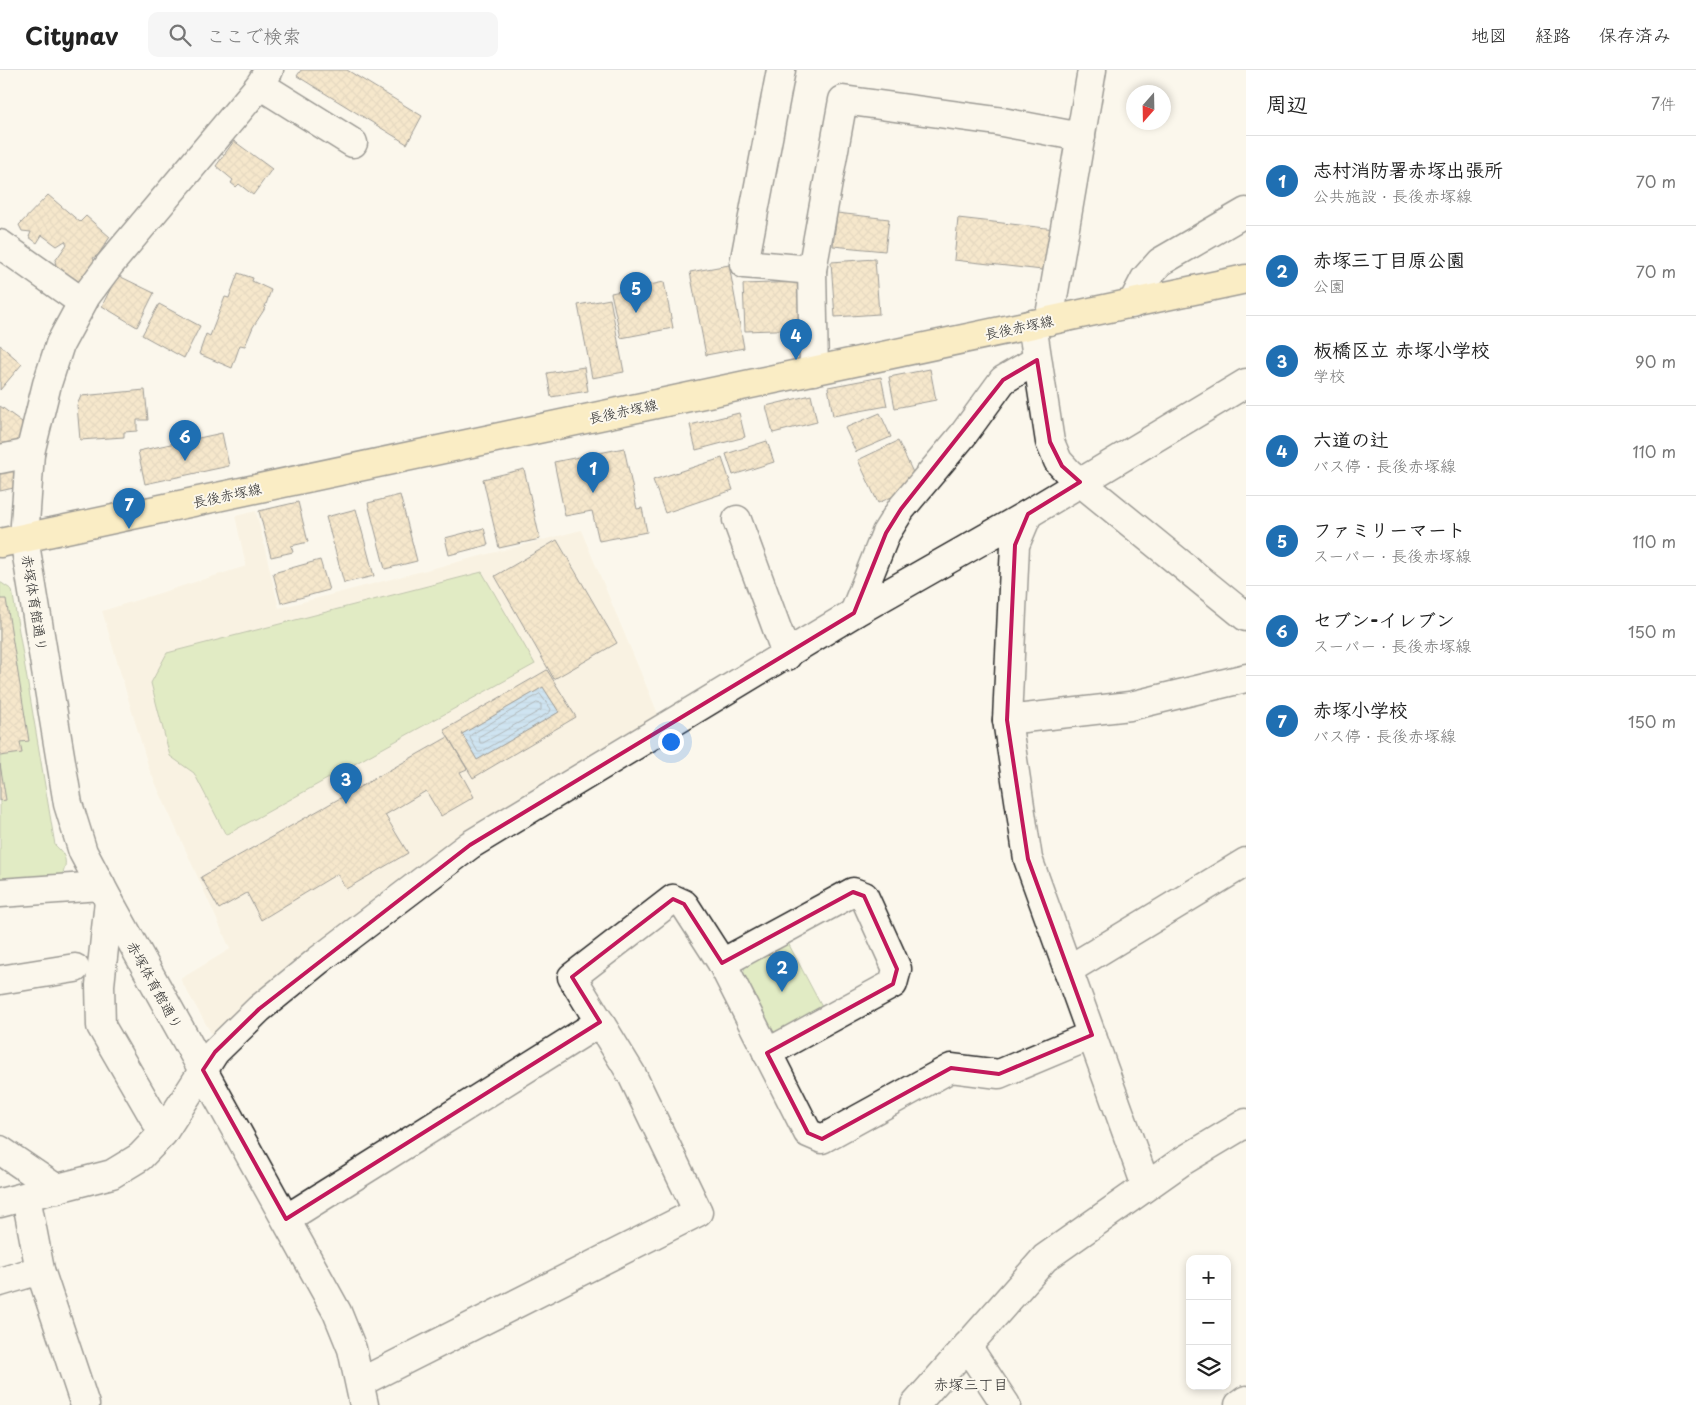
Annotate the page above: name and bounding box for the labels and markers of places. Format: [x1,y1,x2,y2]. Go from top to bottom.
pin: 5 [620,272,652,313]
pin: 4 [780,319,812,360]
pin: 6 [169,420,201,461]
pin: 1 [577,452,609,493]
pin: 7 [113,488,145,529]
pin: 3 [330,763,362,804]
pin: 2 [766,951,798,992]

